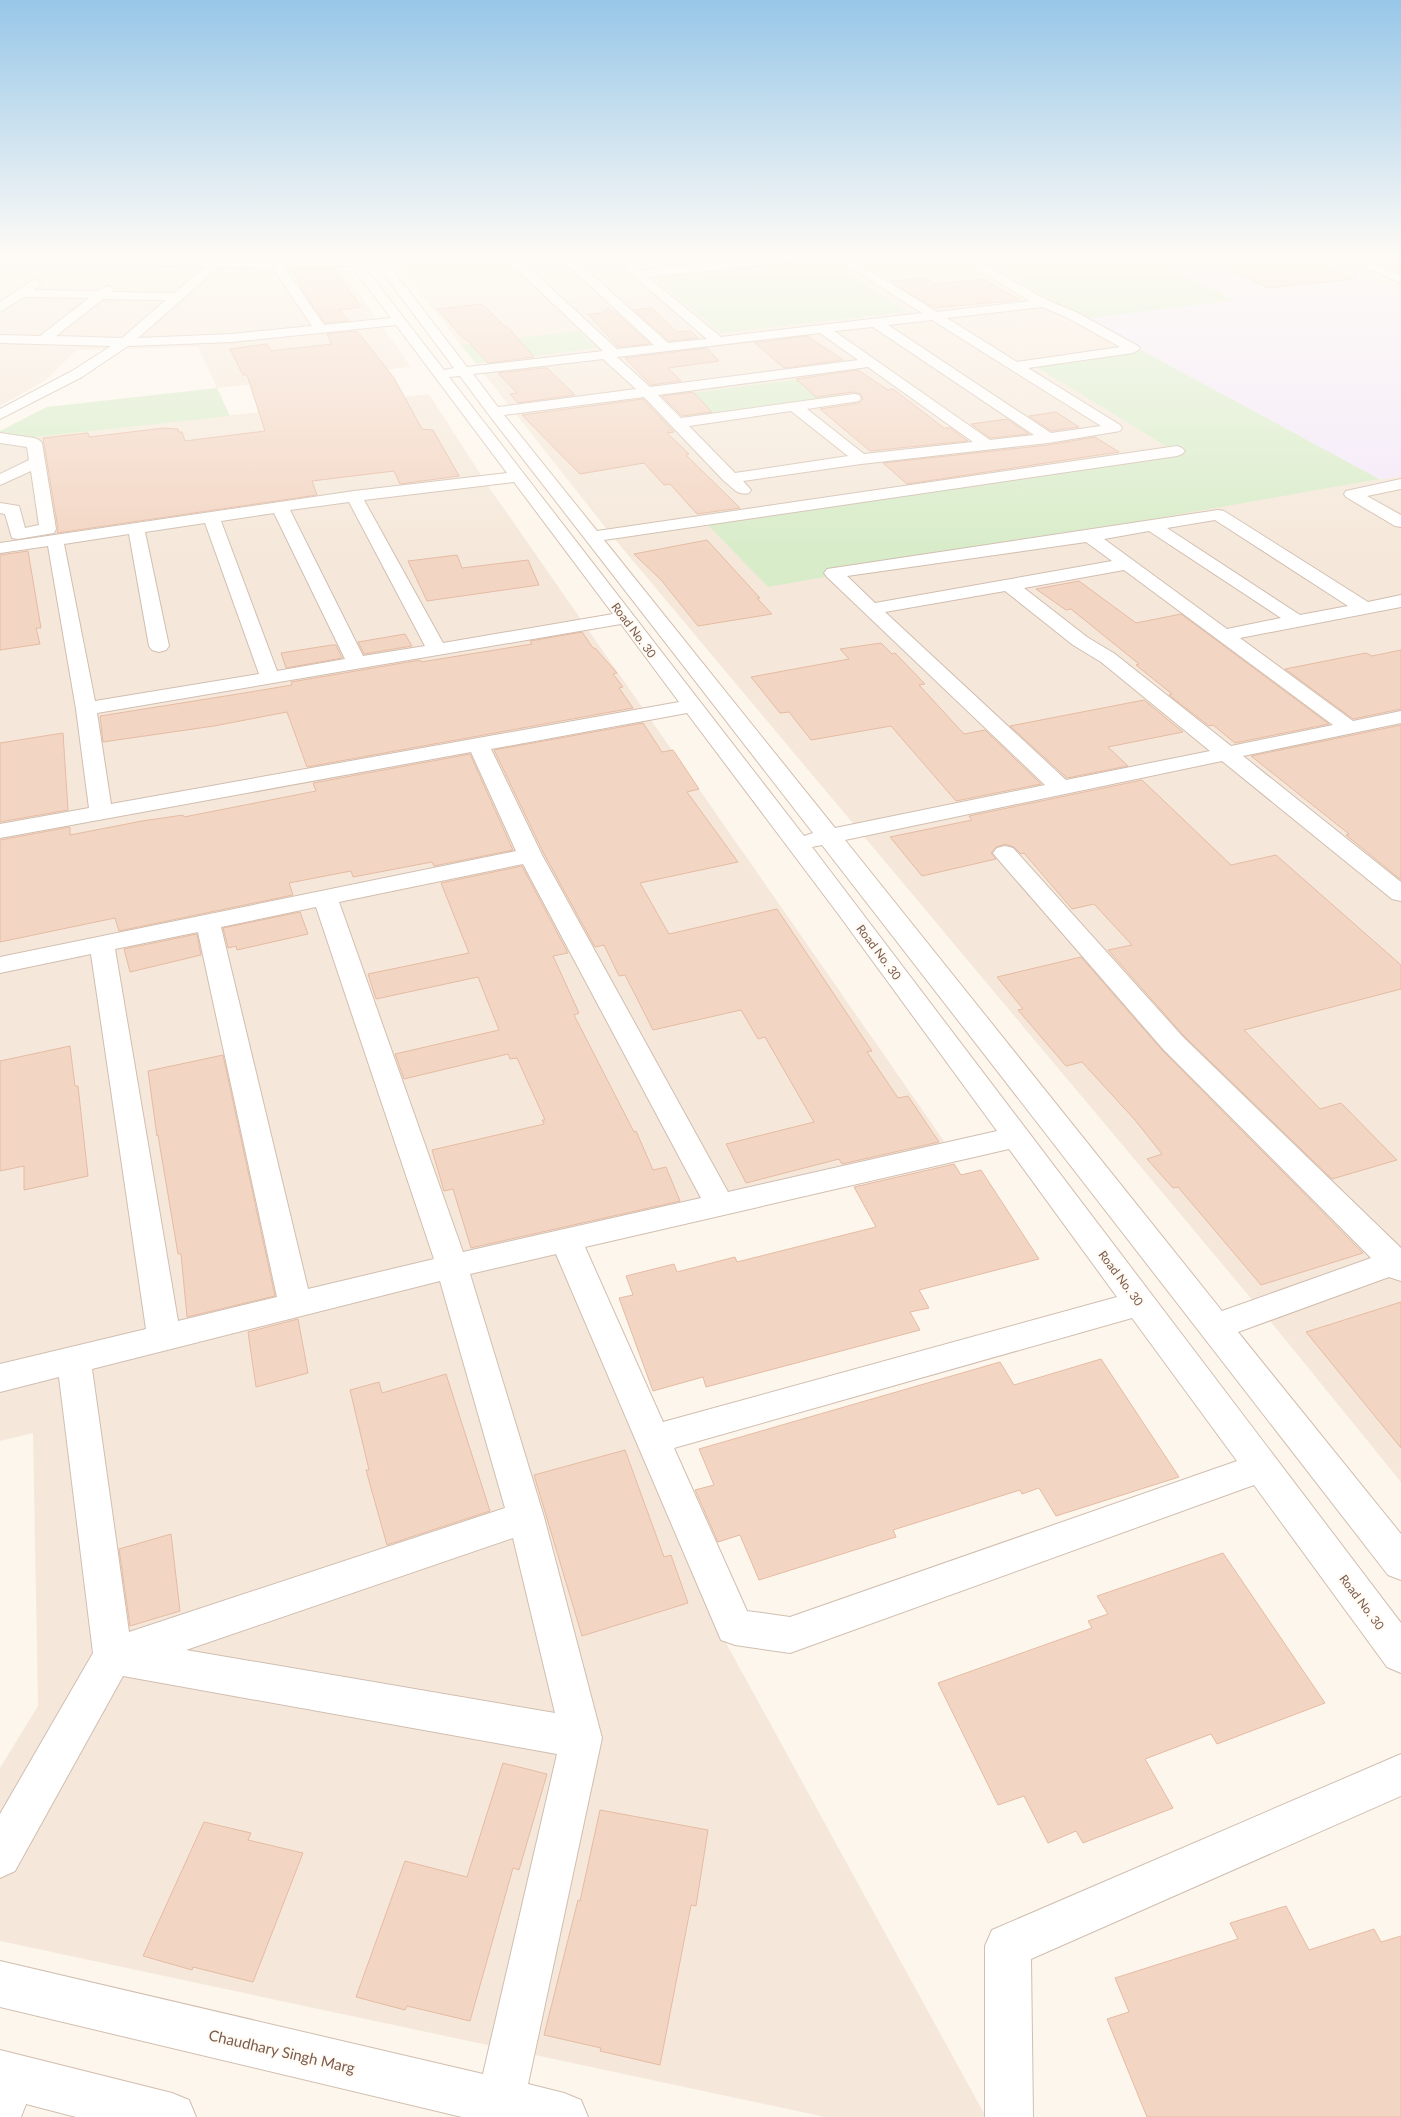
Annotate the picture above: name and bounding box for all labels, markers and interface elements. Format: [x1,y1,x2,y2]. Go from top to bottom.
street label: Road No. 30 [608,599,660,661]
street label: Road No. 30 [853,921,905,983]
street label: Road No. 30 [1095,1247,1147,1309]
street label: Road No. 30 [1336,1571,1388,1633]
street label: Chaudhary Singh Marg [207,2025,357,2077]

